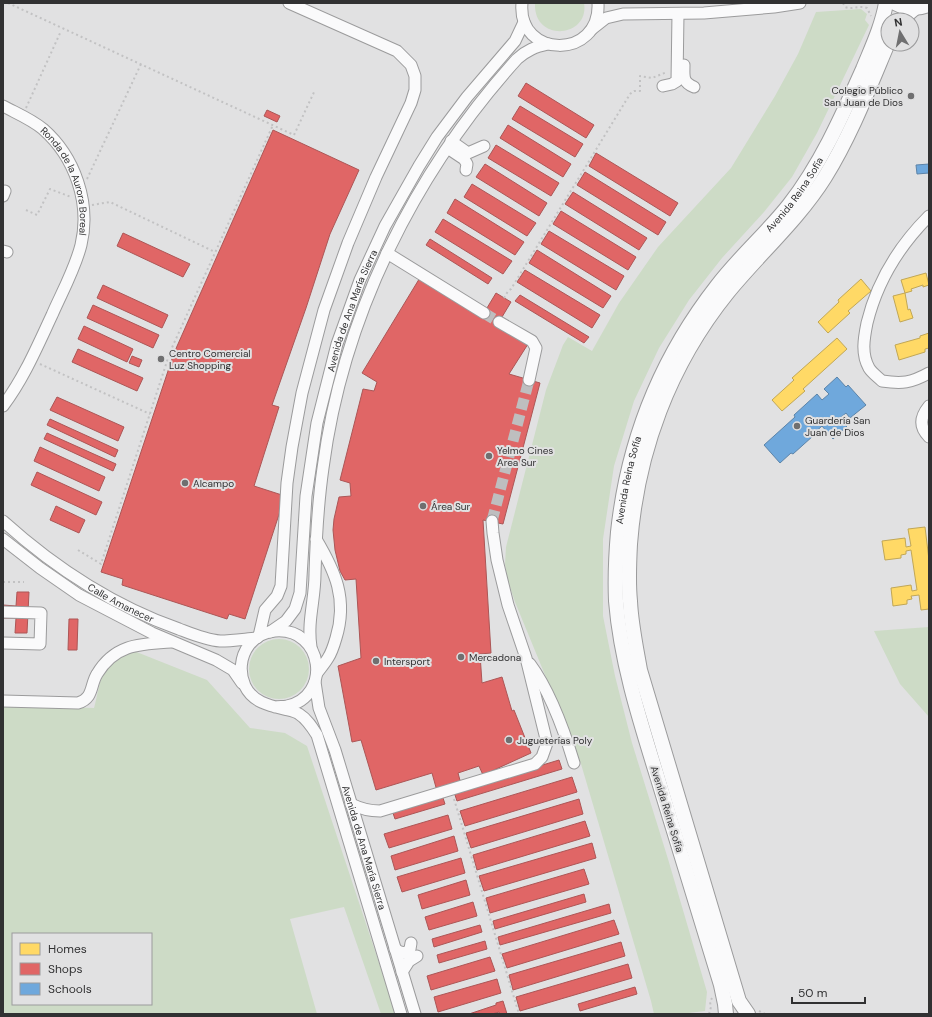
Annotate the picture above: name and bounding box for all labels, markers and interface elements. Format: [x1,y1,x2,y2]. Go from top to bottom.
north arrow [880,12,920,52]
text: N [893,15,903,30]
place label: Colegio Público San Juan de Dios [824,84,903,109]
marker: Colegio Público San Juan de Dios [906,91,916,101]
street label: Ronda de la Aurora Boreal [38,124,90,236]
street label: Avenida Reina Sofía [762,155,826,235]
street label: Avenida de Ana María Sierra [324,247,380,373]
place label: Centro Comercial Luz Shopping [169,347,251,372]
marker: Centro Comercial Luz Shopping [156,354,166,364]
place label: Guardería San Juan de Dios [805,414,870,439]
marker: Guardería San Juan de Dios [792,421,802,431]
street label: Avenida Reina Sofía [612,434,644,525]
place label: Yelmo Cines Area Sur [497,444,553,469]
marker: Yelmo Cines Area Sur [484,451,494,461]
place label: Alcampo [193,477,234,490]
marker: Alcampo [180,478,190,488]
place label: Área Sur [431,500,470,513]
marker: Área Sur [418,501,428,511]
street label: Calle Amanecer [85,580,156,625]
place label: Mercadona [469,651,521,664]
marker: Mercadona [456,652,466,662]
place label: Intersport [384,655,430,668]
marker: Intersport [371,656,381,666]
place label: Jugueterías Poly [517,734,593,747]
marker: Jugueterías Poly [504,735,514,745]
street label: Avenida Reina Sofía [648,764,686,854]
street label: Avenida de Ana María Sierra [340,784,389,911]
legend [12,933,152,1005]
text: Homes [48,941,87,957]
text: Shops [48,961,83,977]
scale bar [792,979,865,1005]
text: Schools [48,981,92,997]
text: 50 m [798,985,827,1001]

